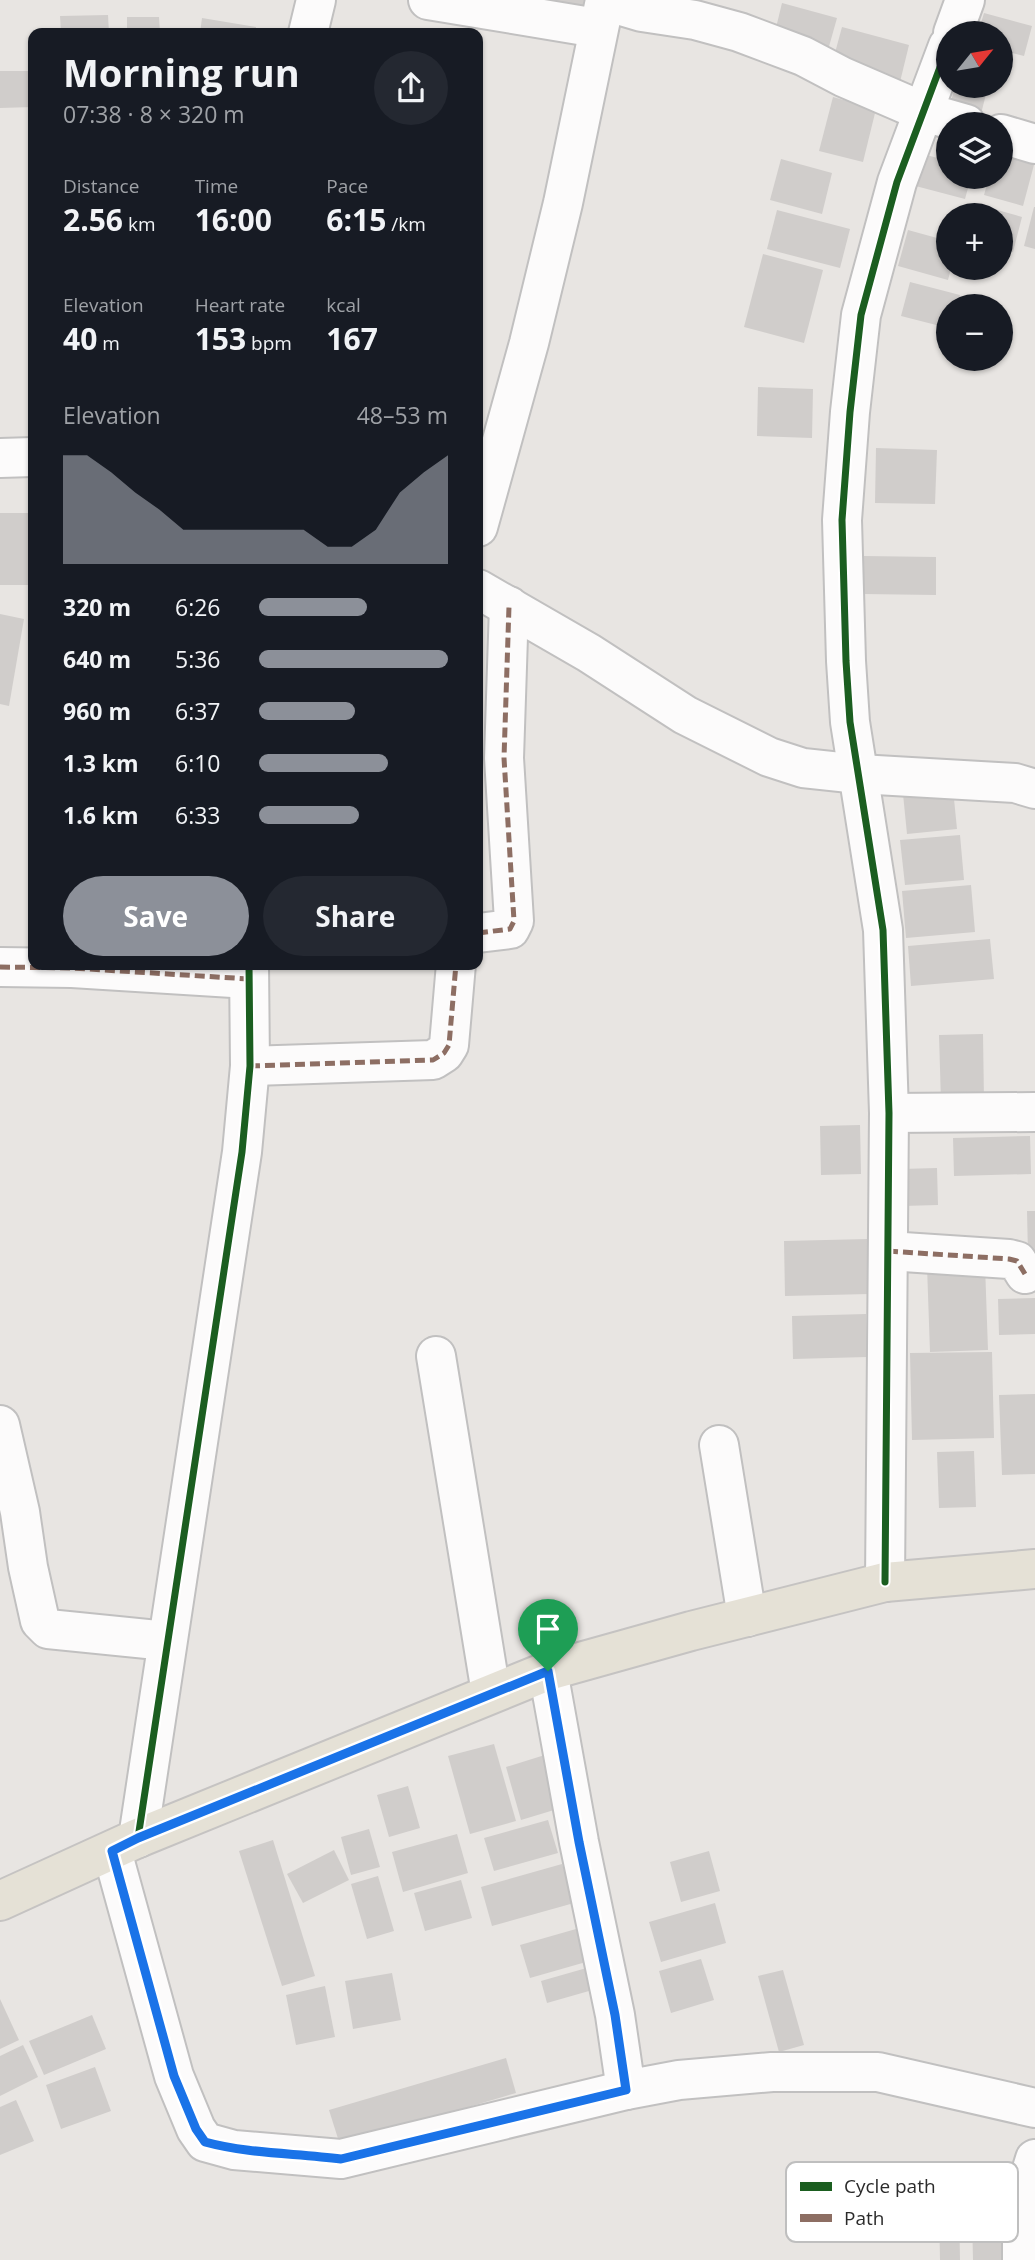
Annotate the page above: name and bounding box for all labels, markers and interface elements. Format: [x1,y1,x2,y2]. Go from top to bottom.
north arrow [936,21,1013,98]
map controls [936,21,1013,371]
text: Morning run [63,46,300,98]
button: share [374,51,448,125]
text: 07:38 · 8 × 320 m [63,98,245,130]
button: layers [936,112,1013,189]
text: Distance [63,173,139,199]
text: Time [195,173,238,199]
text: Pace [326,173,368,199]
text: 2.56 [63,199,123,240]
text: 16:00 [195,199,272,240]
text: 6:15 [326,199,386,240]
button: + [936,203,1013,280]
text: km [123,211,156,237]
text: /km [386,211,426,237]
text: Elevation [63,292,144,318]
text: Heart rate [195,292,285,318]
text: kcal [326,292,361,318]
button: − [936,294,1013,371]
text: 40 [63,318,97,359]
text: 153 [195,318,246,359]
text: 167 [326,318,378,359]
text: m [97,330,120,356]
text: bpm [246,330,292,356]
text: Elevation [63,399,161,431]
text: 48–53 m [357,399,448,431]
text: 320 m [63,591,131,623]
text: 6:26 [175,591,221,623]
text: 640 m [63,643,131,675]
text: 5:36 [175,643,221,675]
text: 960 m [63,695,131,727]
text: 6:37 [175,695,221,727]
text: 1.3 km [63,747,139,779]
text: 6:10 [175,747,221,779]
text: 1.6 km [63,799,139,831]
text: 6:33 [175,799,221,831]
button: Save [63,876,249,956]
button: Share [263,876,448,956]
pin [518,1599,578,1671]
icon: arrive [529,1610,567,1648]
legend [786,2162,1018,2242]
text: Cycle path [844,2173,936,2199]
text: Path [844,2205,884,2231]

